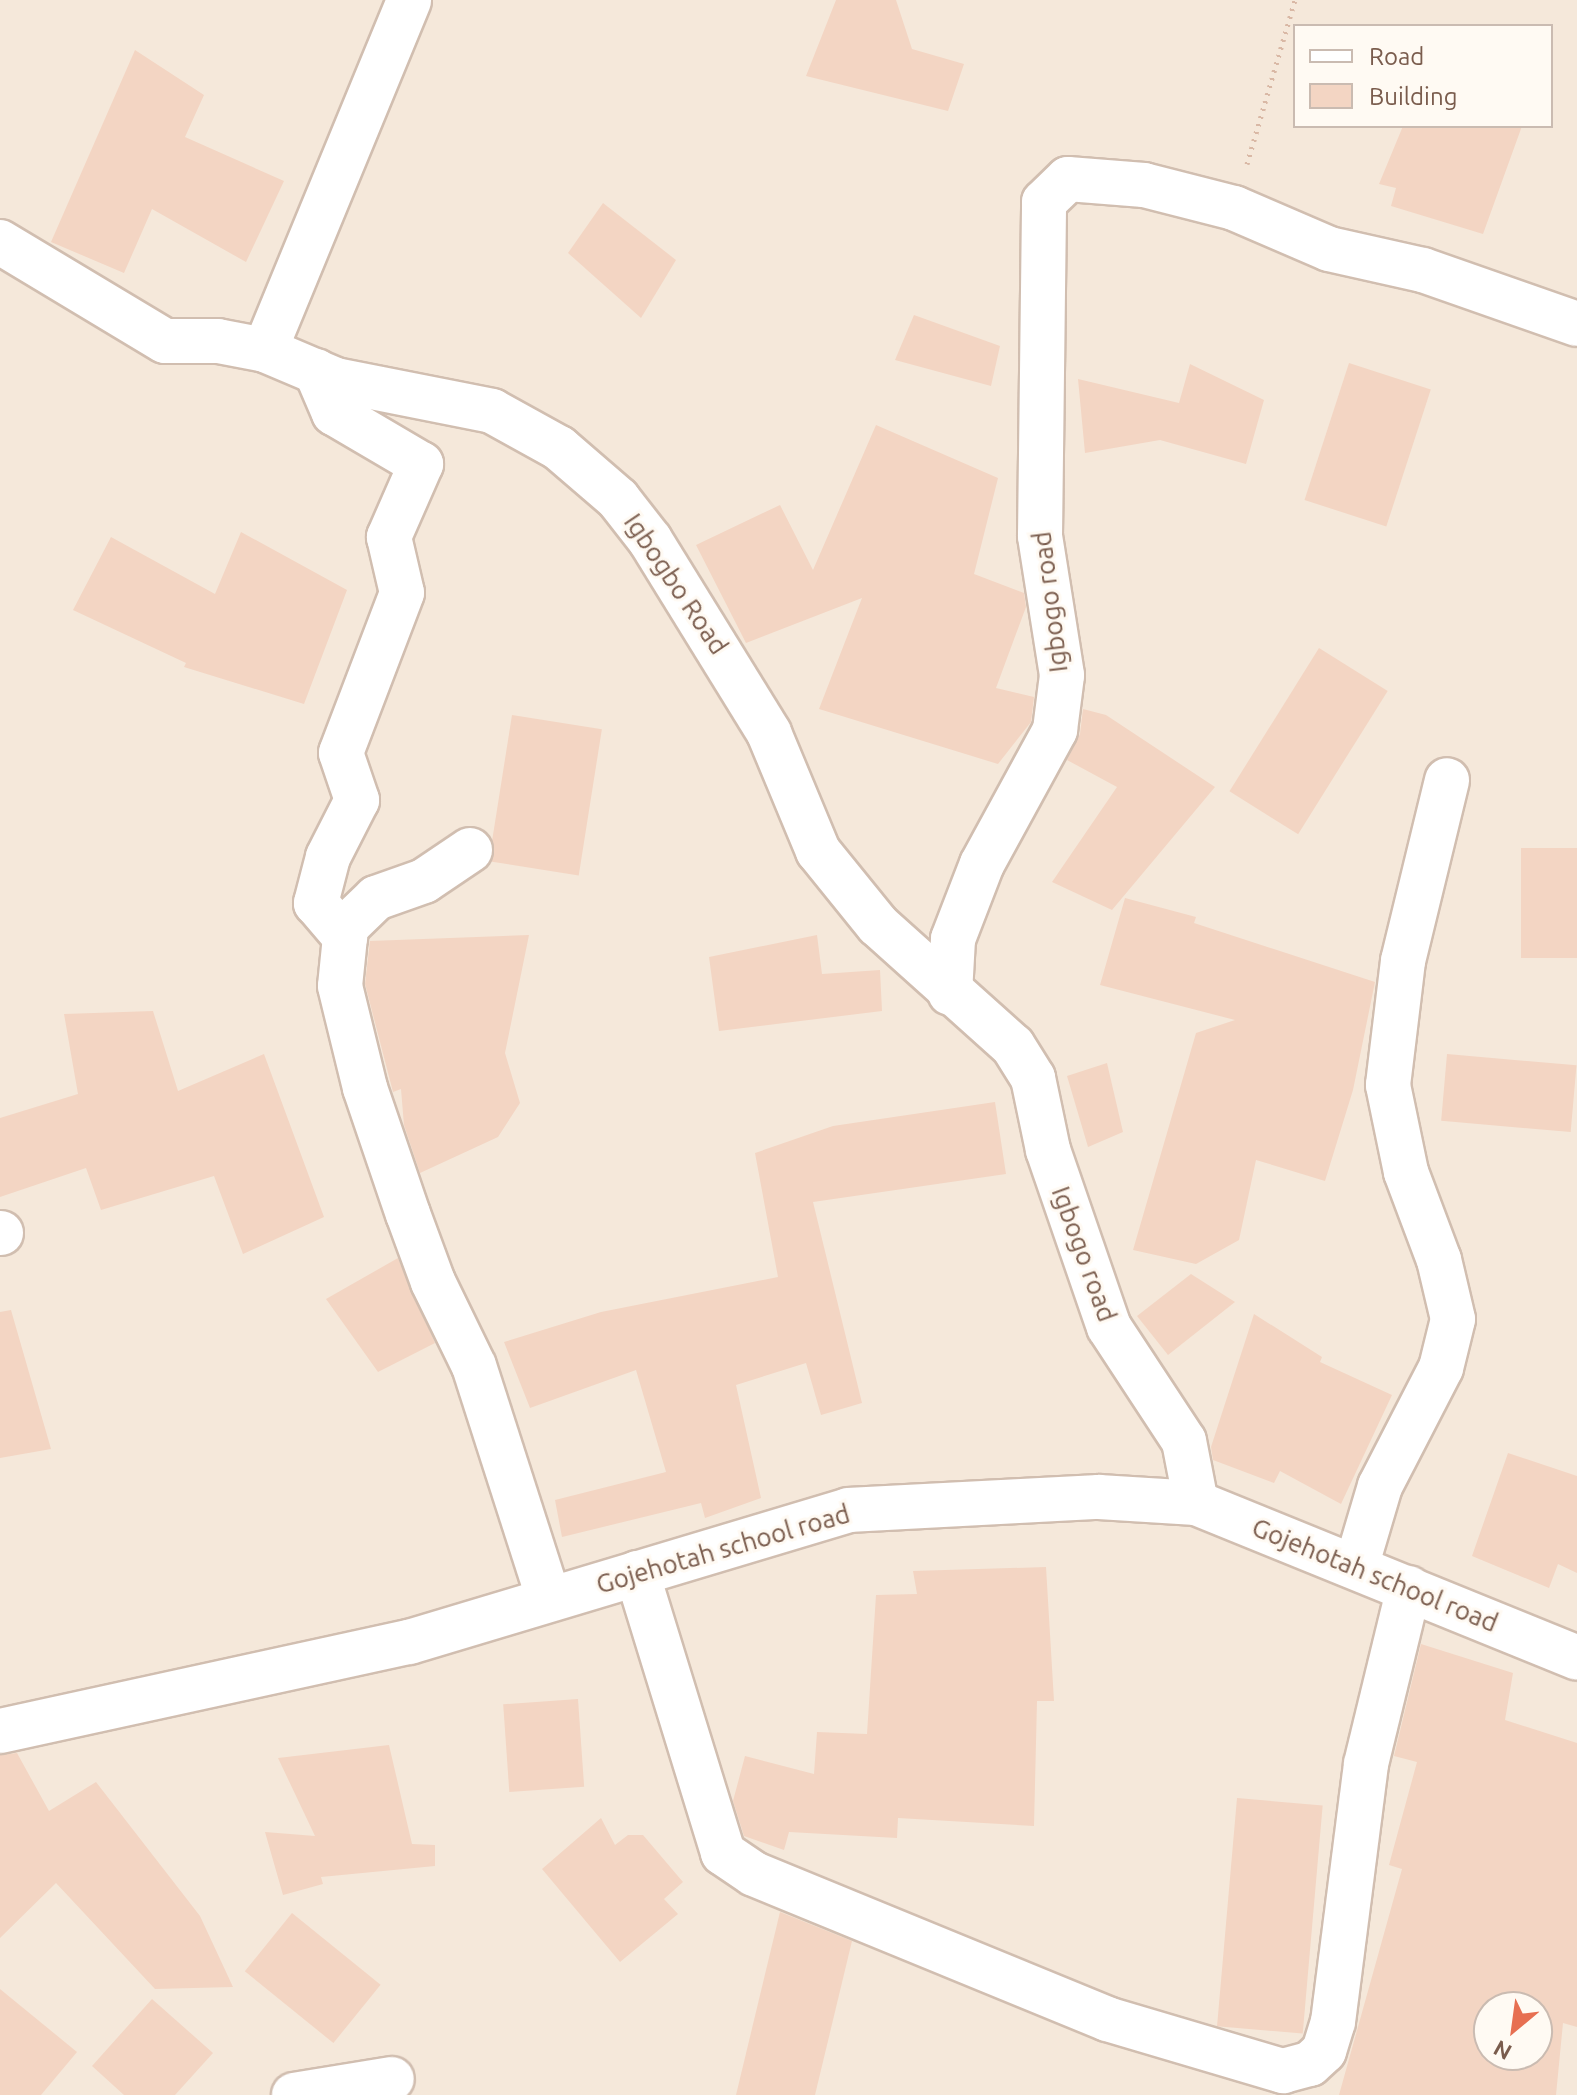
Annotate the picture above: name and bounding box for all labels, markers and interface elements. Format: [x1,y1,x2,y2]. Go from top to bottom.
legend [1293,24,1553,128]
text: Road [1369,43,1424,70]
text: Building [1369,83,1457,110]
street label: Igbogbo Road [617,508,735,660]
street label: Igbogo road [1026,530,1074,674]
street label: Igbogo road [1045,1182,1123,1326]
street label: Gojehotah school road [593,1498,853,1600]
street label: Gojehotah school road [1247,1511,1503,1639]
north arrow [1473,1991,1553,2071]
text: N [1489,2036,1515,2066]

